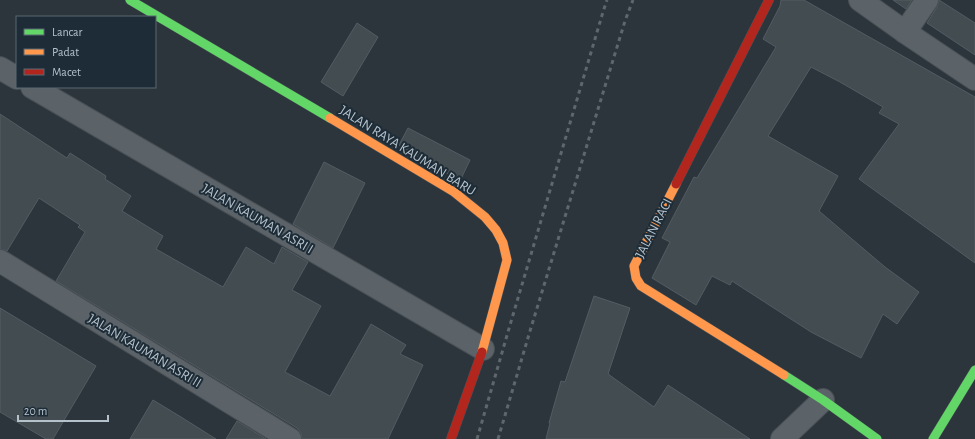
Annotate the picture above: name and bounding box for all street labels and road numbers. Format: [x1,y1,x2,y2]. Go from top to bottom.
street label: JALAN RAYA KAUMAN BARU [337,103,478,199]
street label: JALAN KAUMAN ASRI I [200,181,315,256]
street label: JALAN RACI [633,196,675,261]
street label: JALAN KAUMAN ASRI II [85,312,204,390]

